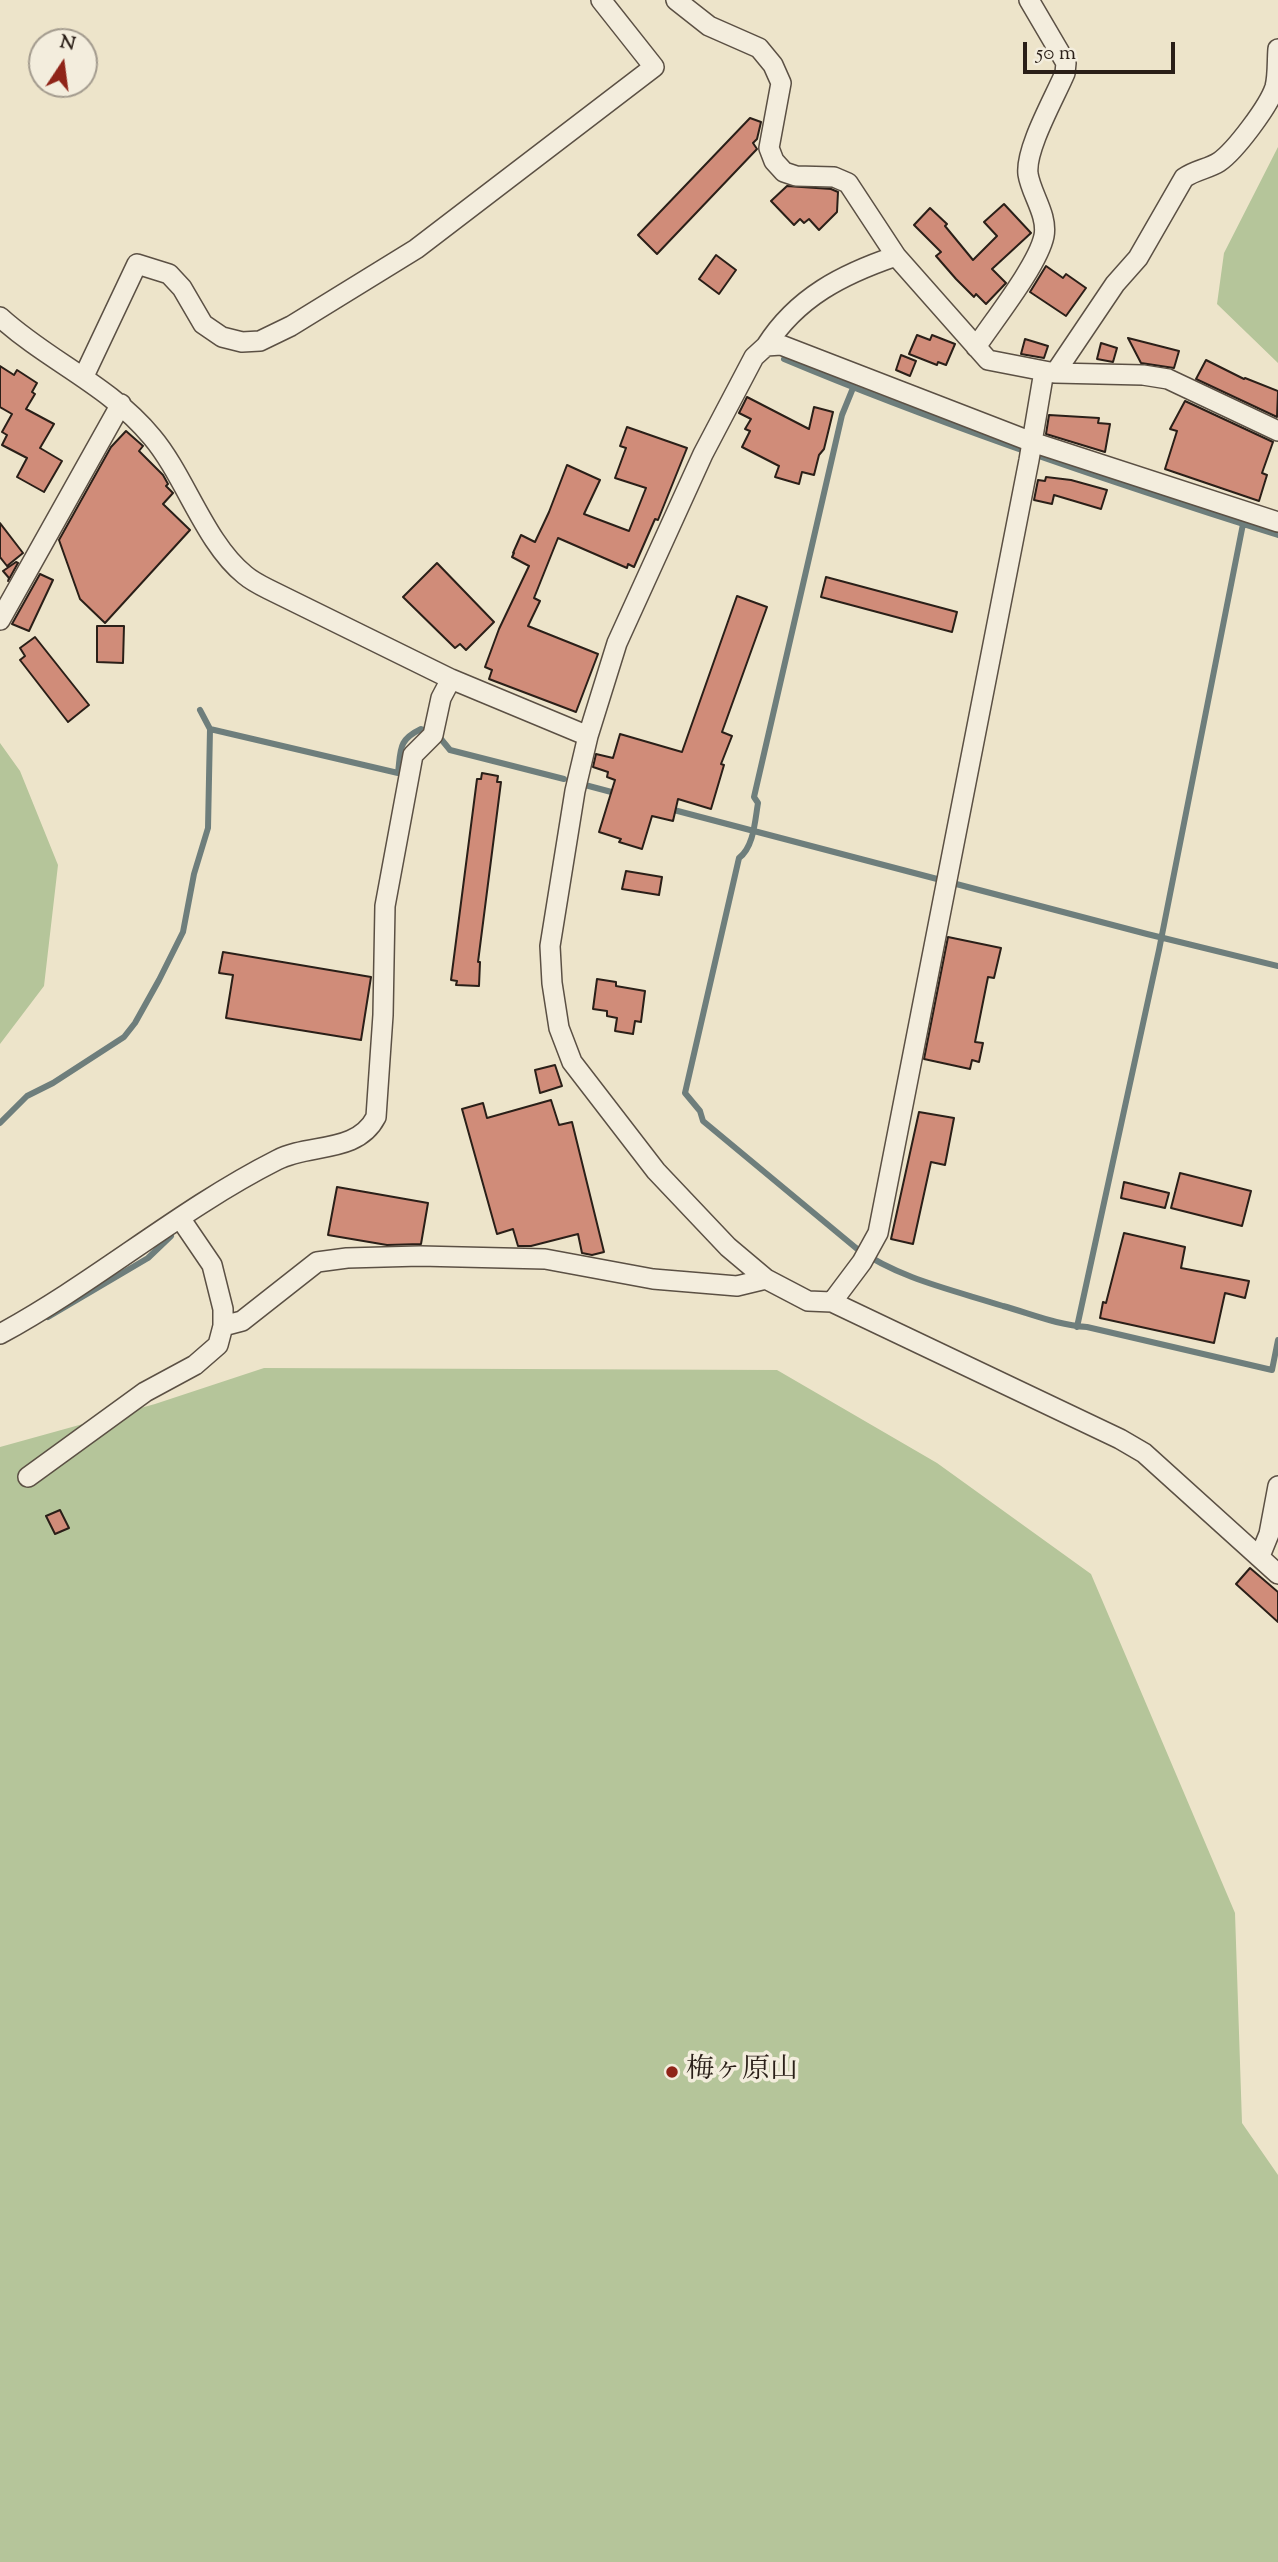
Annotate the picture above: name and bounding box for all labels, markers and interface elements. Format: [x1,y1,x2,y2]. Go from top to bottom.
north arrow [28,28,98,98]
scale bar [1026,28,1178,72]
text: N [57,29,78,59]
text: 50 m [1036,39,1076,69]
place label: 梅ヶ原山 [686,2055,798,2089]
marker: 梅ヶ原山 [664,2064,680,2080]

